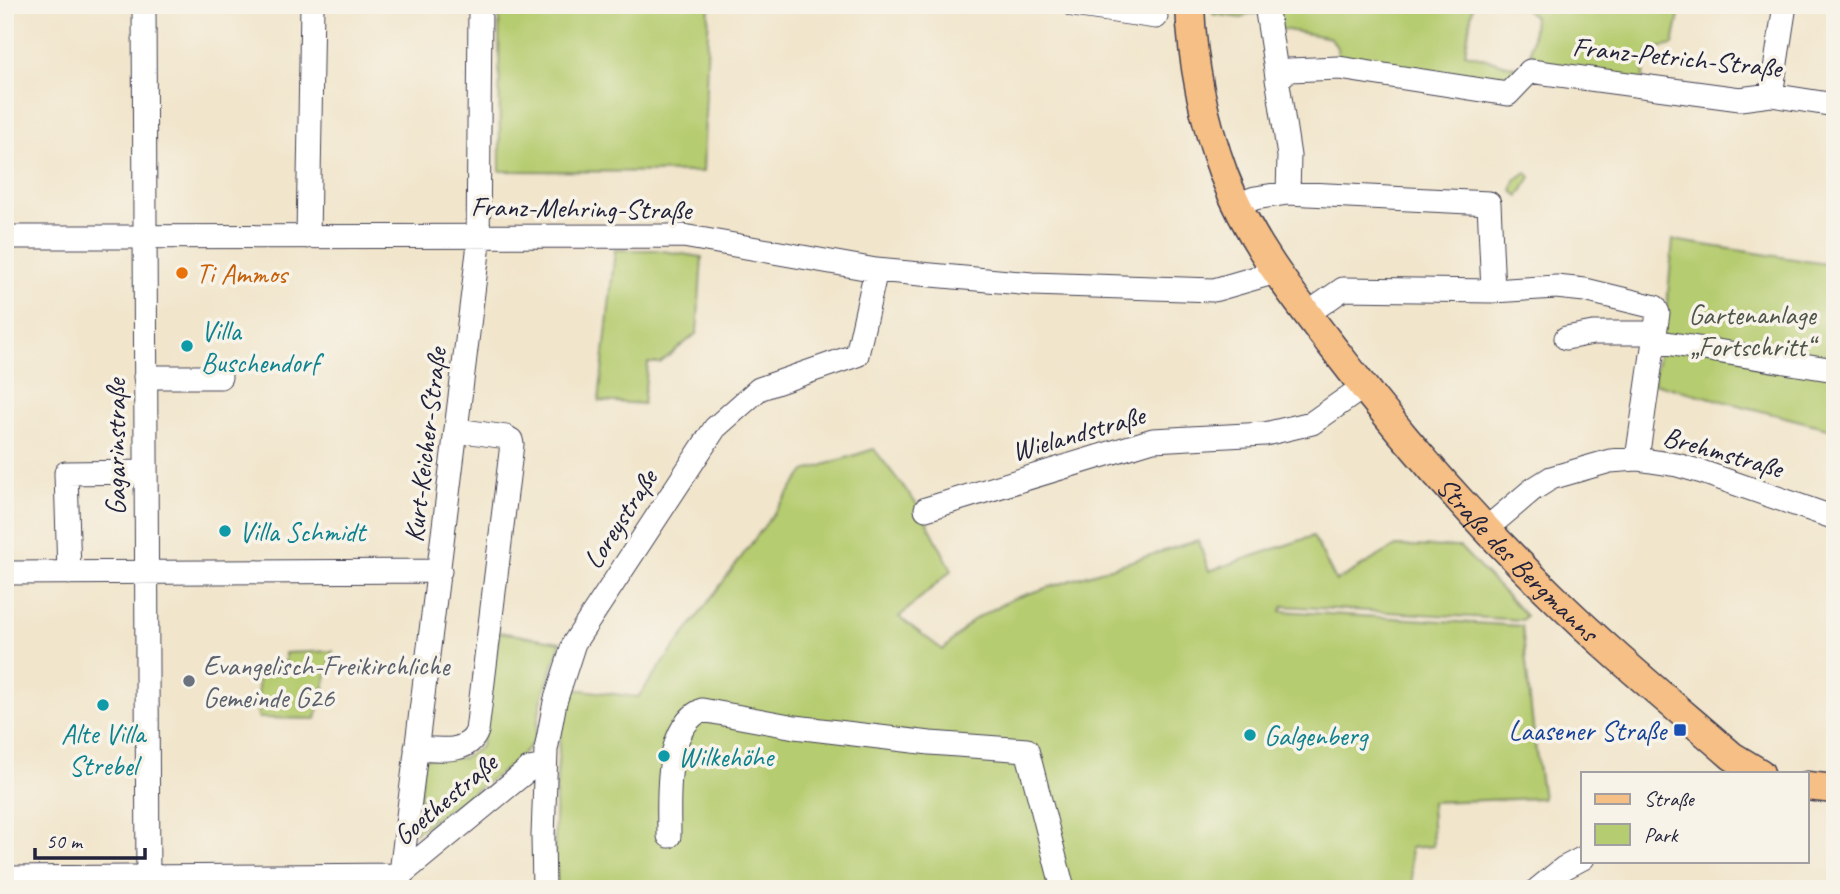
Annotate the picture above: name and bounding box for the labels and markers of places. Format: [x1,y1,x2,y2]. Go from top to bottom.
place label: Ti Ammos [196,256,290,291]
marker: Ti Ammos [174,265,190,281]
place label: Villa Buschendorf [201,313,325,380]
marker: Villa Buschendorf [179,338,195,354]
place label: Villa Schmidt [239,514,368,549]
marker: Villa Schmidt [217,523,233,539]
place label: Evangelisch-Freikirchliche Gemeinde G26 [203,648,451,715]
marker: Evangelisch-Freikirchliche Gemeinde G26 [181,673,197,689]
marker: Alte Villa Strebel [95,697,111,713]
place label: Laasener Straße [1508,713,1668,748]
place label: Alte Villa Strebel [61,716,147,783]
place label: Galgenberg [1264,718,1370,753]
marker: Laasener Straße [1672,722,1688,738]
marker: Galgenberg [1242,727,1258,743]
place label: Wilkehöhe [678,739,775,774]
marker: Wilkehöhe [656,748,672,764]

